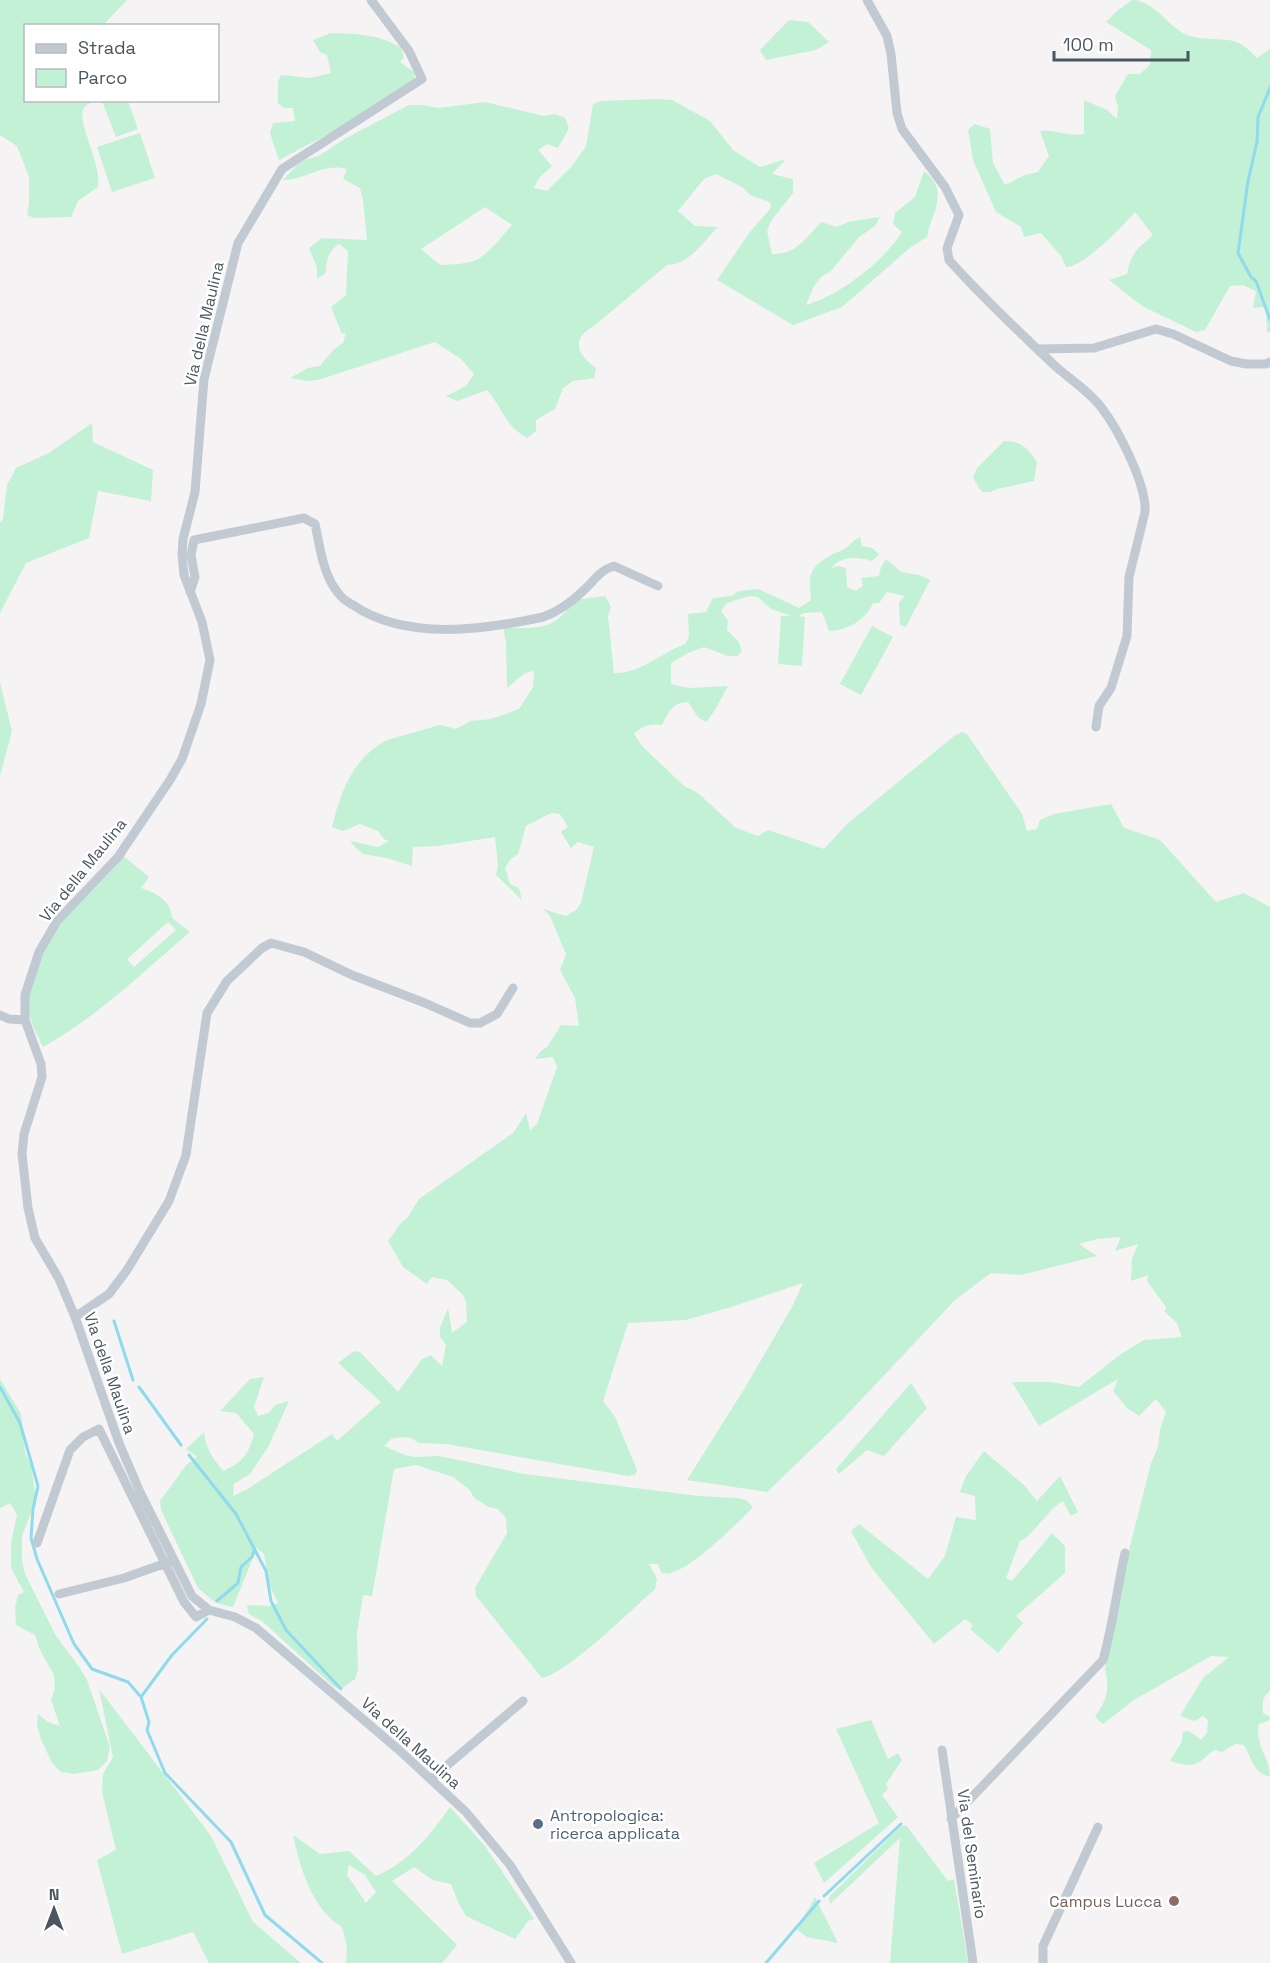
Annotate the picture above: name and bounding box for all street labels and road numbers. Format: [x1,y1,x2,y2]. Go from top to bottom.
street label: Via della Maulina [179,259,229,389]
street label: Via della Maulina [35,814,131,926]
street label: Via della Maulina [79,1309,141,1437]
street label: Via della Maulina [357,1693,465,1793]
street label: Via del Seminario [953,1788,991,1920]

